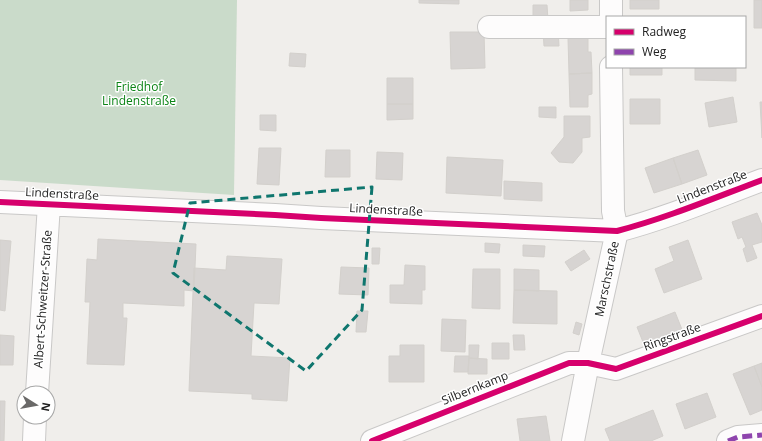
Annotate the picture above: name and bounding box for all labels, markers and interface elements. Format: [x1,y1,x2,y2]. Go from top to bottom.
legend [606,16,746,68]
text: Radweg [642,23,686,40]
text: Weg [642,43,667,60]
park label: Friedhof Lindenstraße [102,78,176,109]
street label: Lindenstraße [674,165,750,208]
street label: Lindenstraße [25,183,100,204]
street label: Lindenstraße [349,199,424,220]
street label: Albert-Schweitzer-Straße [29,229,56,369]
street label: Marschstraße [590,239,623,318]
street label: Ringstraße [641,318,703,355]
street label: Silbernkamp [439,366,511,409]
north arrow [16,385,56,425]
text: N [38,401,55,413]

